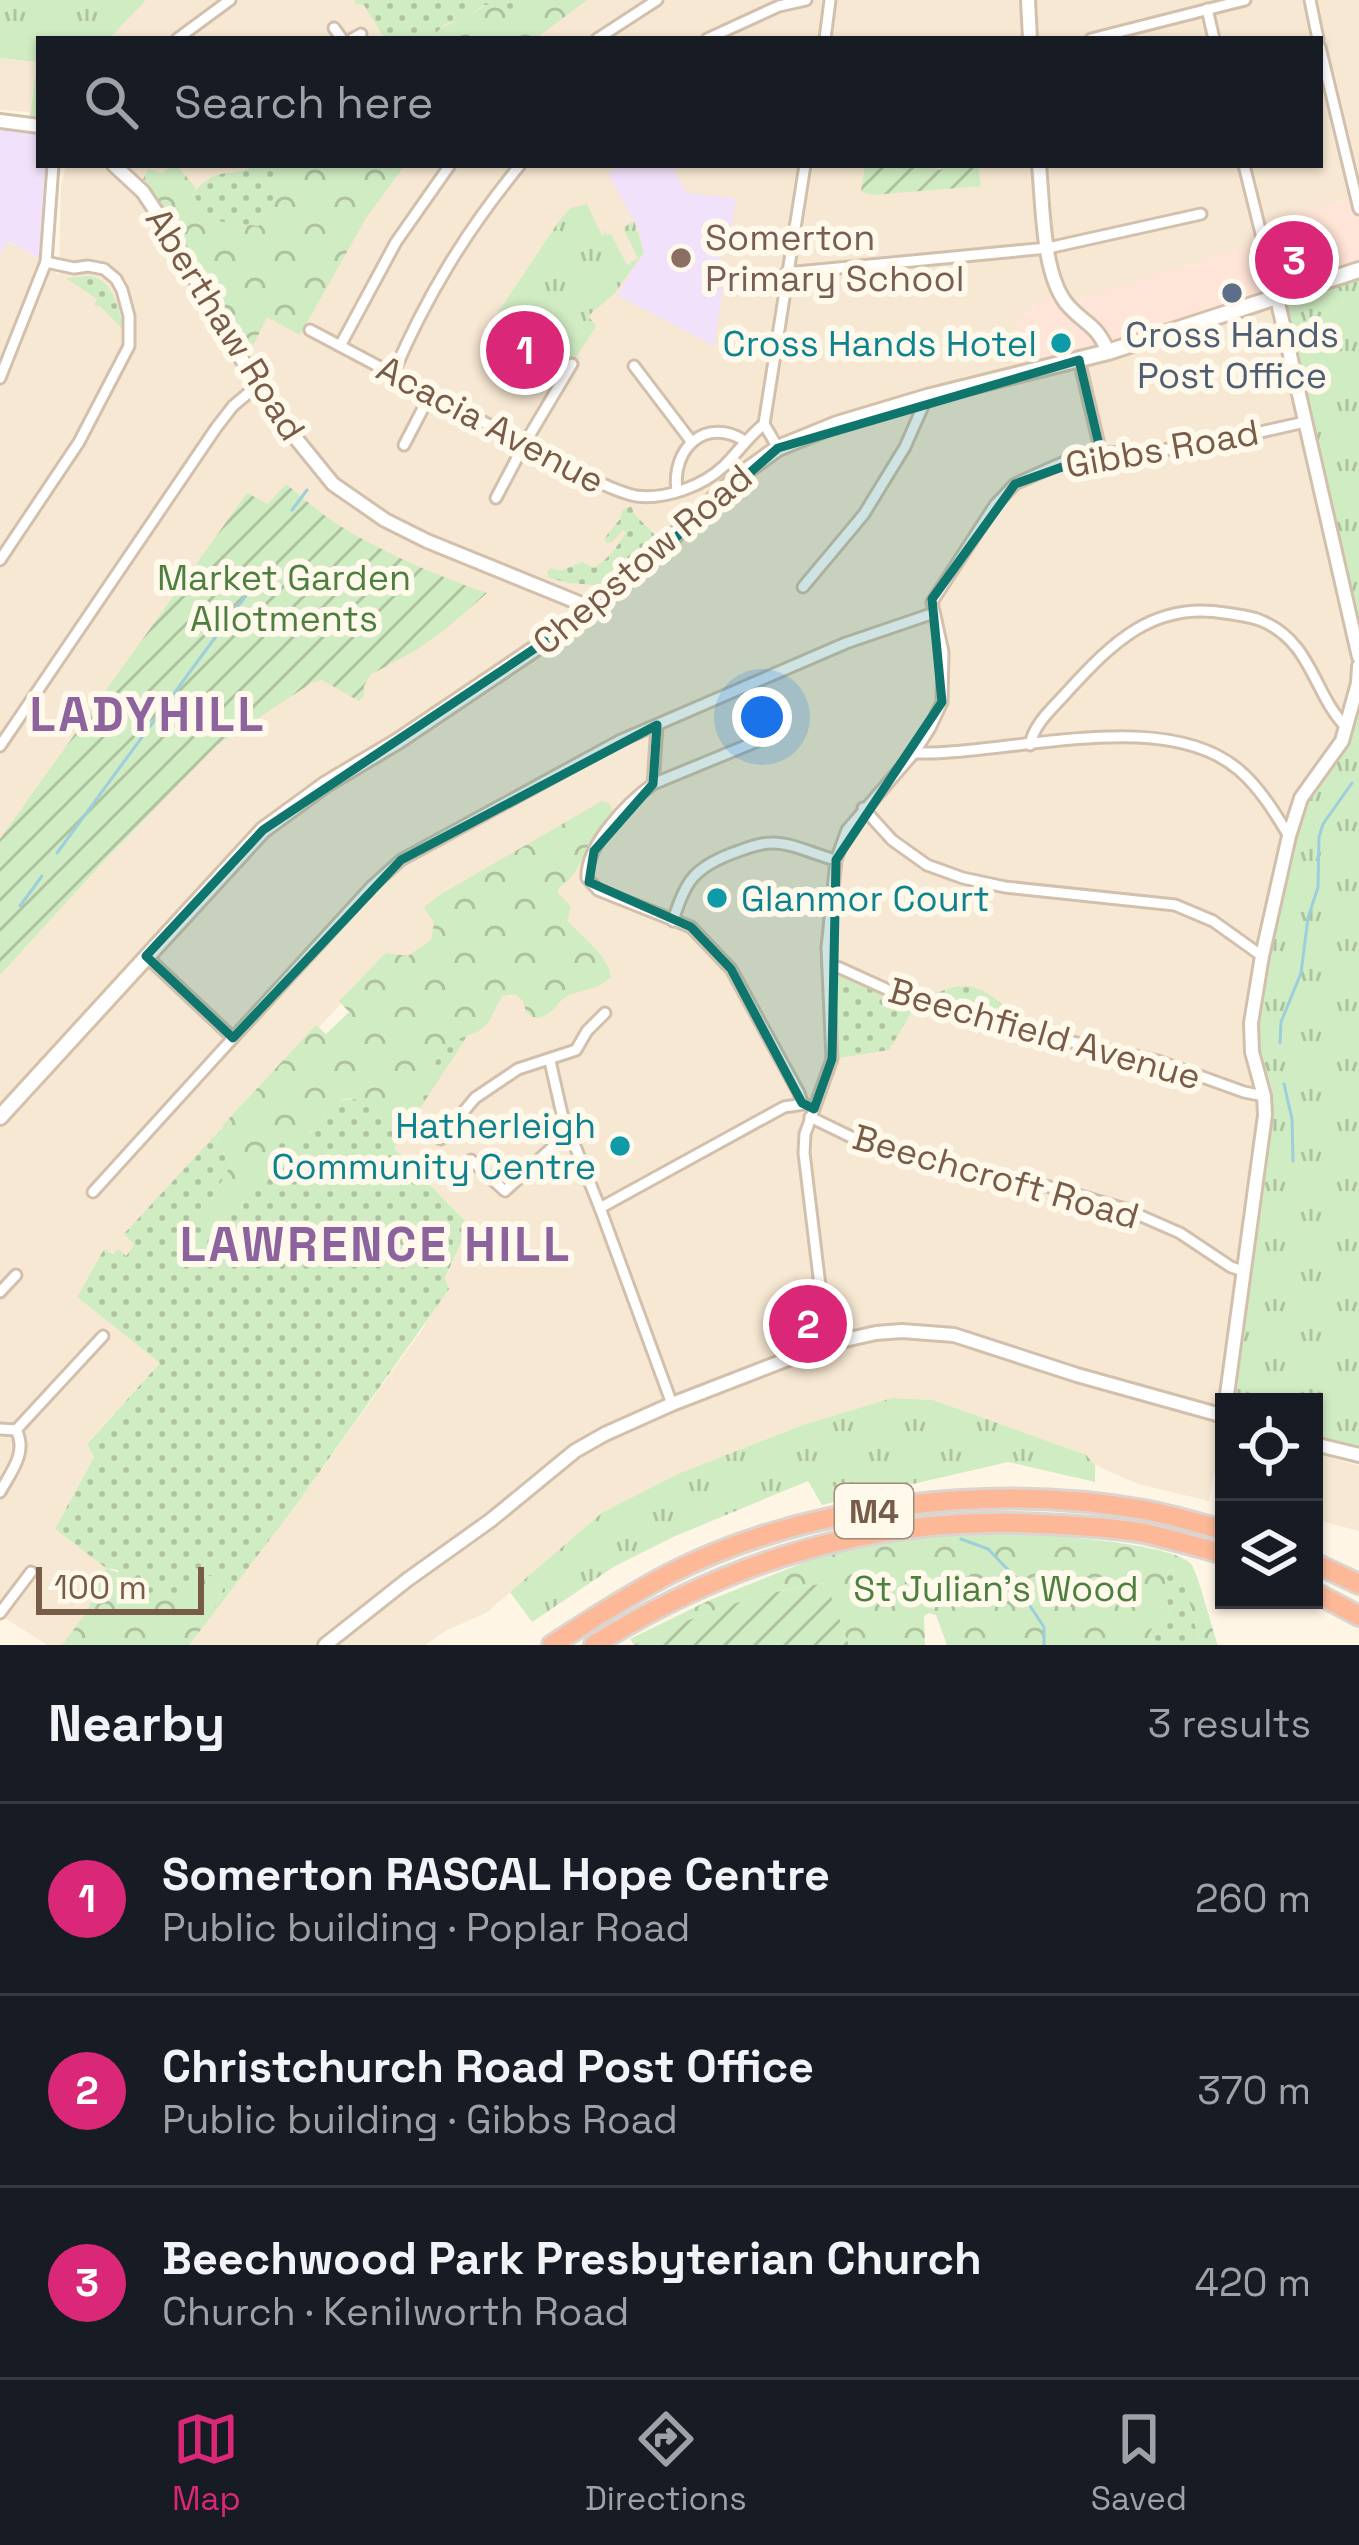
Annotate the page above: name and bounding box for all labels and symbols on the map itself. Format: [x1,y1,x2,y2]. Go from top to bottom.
street label: Aberthaw Road [135,199,315,450]
place label: Somerton Primary School [705,215,965,302]
pin: 3 [1255,215,1333,305]
marker: Somerton Primary School [668,245,694,271]
marker: Cross Hands Post Office [1219,280,1245,306]
pin: 1 [486,305,564,395]
place label: Cross Hands Post Office [1125,312,1339,399]
place label: Cross Hands Hotel [723,321,1037,367]
marker: Cross Hands Hotel [1048,330,1074,356]
street label: Acacia Avenue [369,346,612,504]
street label: Gibbs Road [1062,409,1262,489]
street label: Chepstow Road [523,455,762,665]
park label: Market Garden Allotments [157,555,411,642]
district label: LADYHILL [29,684,267,745]
your location [732,687,792,747]
place label: Glanmor Court [741,876,990,922]
marker: Glanmor Court [704,885,730,911]
street label: Beechfield Avenue [883,967,1206,1101]
place label: Hatherleigh Community Centre [271,1103,596,1190]
street label: Beechcroft Road [847,1114,1144,1240]
marker: Hatherleigh Community Centre [607,1133,633,1159]
district label: LAWRENCE HILL [180,1214,572,1275]
pin: 2 [769,1279,847,1369]
road number: M4 [835,1484,913,1538]
scale bar [36,1561,204,1614]
park label: St Julian's Wood [853,1566,1139,1612]

